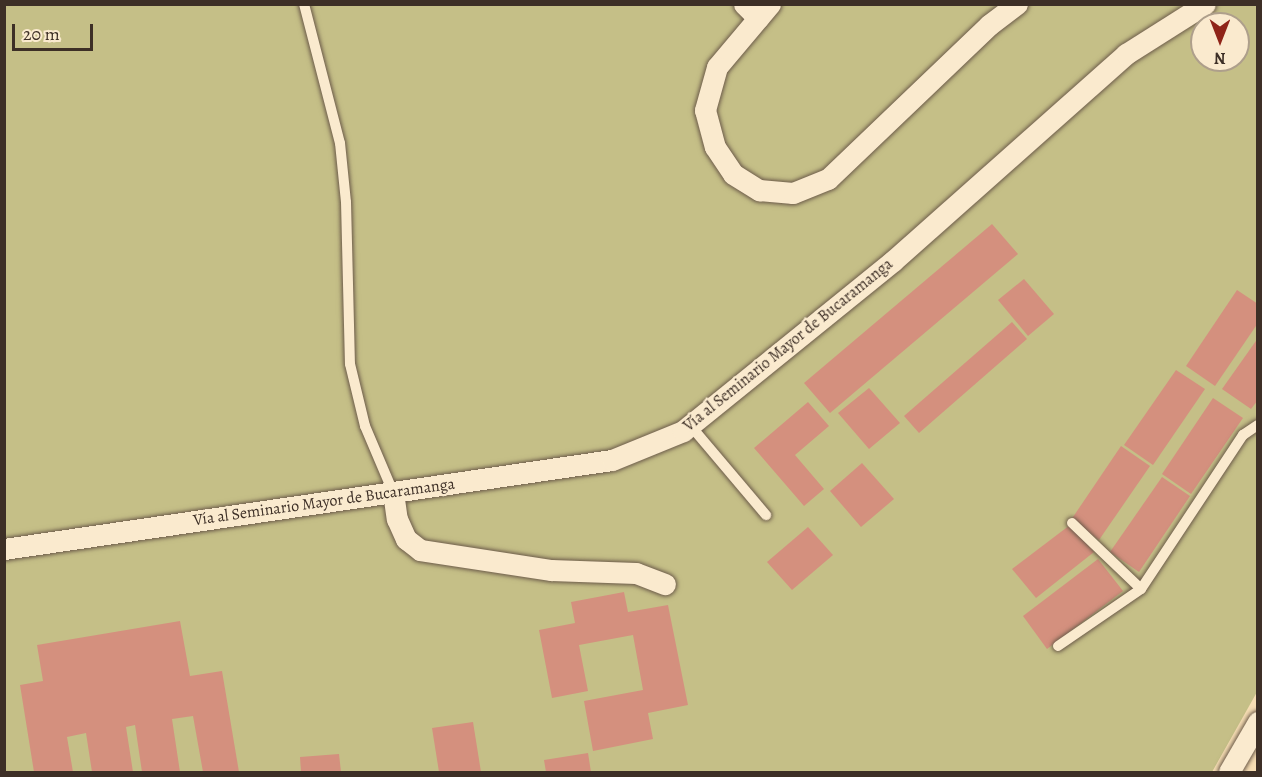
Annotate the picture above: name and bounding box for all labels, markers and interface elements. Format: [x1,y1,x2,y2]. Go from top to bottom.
scale bar [15,12,96,50]
north arrow [1190,12,1250,72]
text: 20 m [23,22,60,46]
text: N [1214,47,1226,69]
street label: Vía al Seminario Mayor de Bucaramanga [679,254,897,436]
street label: Vía al Seminario Mayor de Bucaramanga [192,474,456,530]

